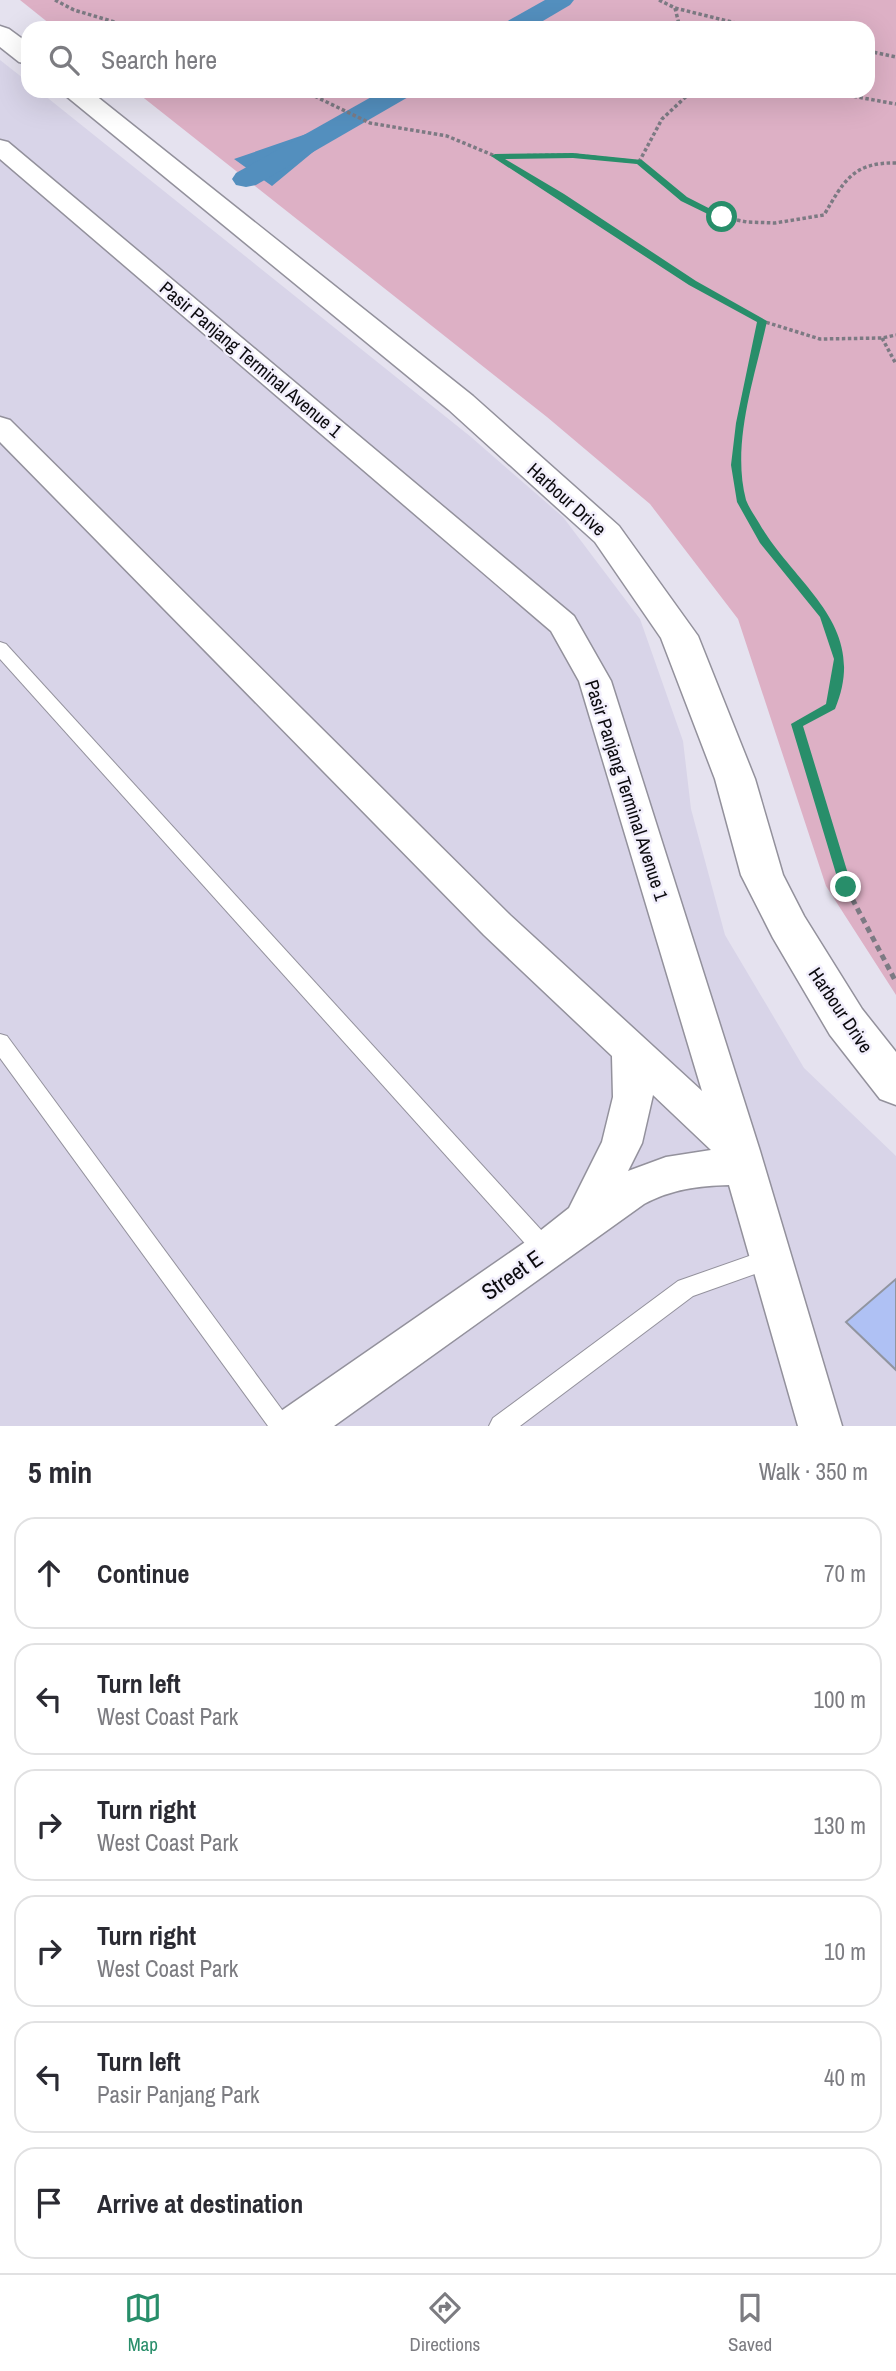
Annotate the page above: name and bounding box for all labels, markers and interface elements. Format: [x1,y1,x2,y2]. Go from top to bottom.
search box [21,21,875,98]
icon: search [45,41,83,79]
text: Search here [101,42,217,77]
route start [706,201,737,232]
street label: Pasir Panjang Terminal Avenue 1 [154,275,348,443]
street label: Harbour Drive [522,457,612,541]
street label: Pasir Panjang Terminal Avenue 1 [579,676,675,904]
route end [830,871,861,902]
street label: Harbour Drive [803,962,879,1058]
street label: Street E [475,1242,549,1307]
text: 5 min [28,1452,92,1492]
text: Walk · 350 m [759,1456,868,1487]
icon: ahead [30,1554,68,1592]
text: Continue [97,1556,189,1591]
text: 70 m [824,1558,866,1589]
text: Turn left [97,1666,181,1701]
icon: left [30,1680,68,1718]
text: 100 m [814,1684,866,1715]
text: West Coast Park [97,1701,238,1732]
text: Turn right [97,1792,196,1827]
icon: right [30,1806,68,1844]
text: 130 m [814,1810,866,1841]
text: West Coast Park [97,1827,238,1858]
text: Turn right [97,1918,196,1953]
icon: right [30,1932,68,1970]
text: 10 m [824,1936,866,1967]
text: West Coast Park [97,1953,238,1984]
text: Turn left [97,2044,181,2079]
icon: left [30,2058,68,2096]
text: 40 m [824,2062,866,2093]
text: Pasir Panjang Park [97,2079,260,2110]
icon: arrive [30,2184,68,2222]
text: Arrive at destination [97,2186,303,2221]
tab: Map [124,2289,162,2357]
tab: Directions [409,2289,480,2357]
tab: Saved [728,2289,772,2357]

